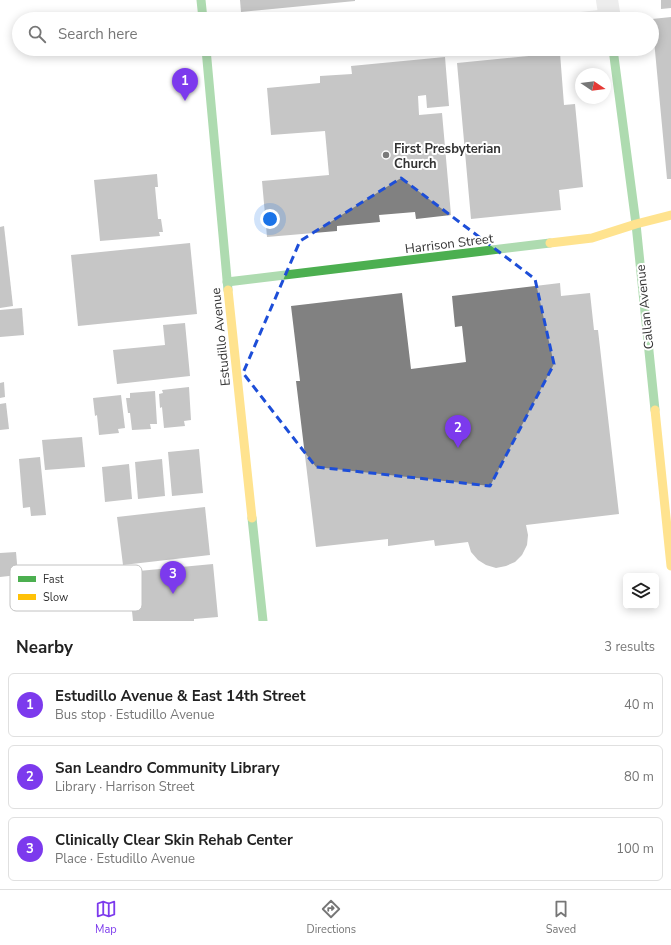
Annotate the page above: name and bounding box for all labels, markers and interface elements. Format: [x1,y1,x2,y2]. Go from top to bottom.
search box [12,12,659,56]
icon: search [26,23,48,45]
text: Search here [58,24,138,44]
pin: 1 [172,68,198,101]
north arrow [575,68,611,104]
place label: First Presbyterian Church [394,140,501,173]
marker: First Presbyterian Church [381,150,391,160]
your location [260,209,280,229]
street label: Harrison Street [404,230,495,258]
street label: Callan Avenue [632,264,658,350]
street label: Estudillo Avenue [207,287,235,387]
pin: 2 [445,415,471,448]
pin: 3 [160,561,186,594]
legend [10,565,142,611]
text: Fast [43,572,64,587]
map controls [623,573,659,609]
button: layers [623,573,659,609]
text: Slow [43,590,68,605]
text: Nearby [16,636,73,659]
text: 3 results [604,638,655,656]
text: Estudillo Avenue & East 14th Street [55,686,305,706]
text: 1 [26,696,34,714]
text: 40 m [624,696,654,714]
text: Bus stop · Estudillo Avenue [55,706,214,724]
text: San Leandro Community Library [55,758,280,778]
text: 2 [26,768,34,786]
text: 80 m [624,768,654,786]
text: Library · Harrison Street [55,778,194,796]
text: Clinically Clear Skin Rehab Center [55,830,293,850]
text: 3 [26,840,34,858]
text: 100 m [616,840,654,858]
text: Place · Estudillo Avenue [55,850,195,868]
tab: Map [95,898,117,937]
tab: Directions [307,898,356,937]
tab: Saved [546,898,576,937]

